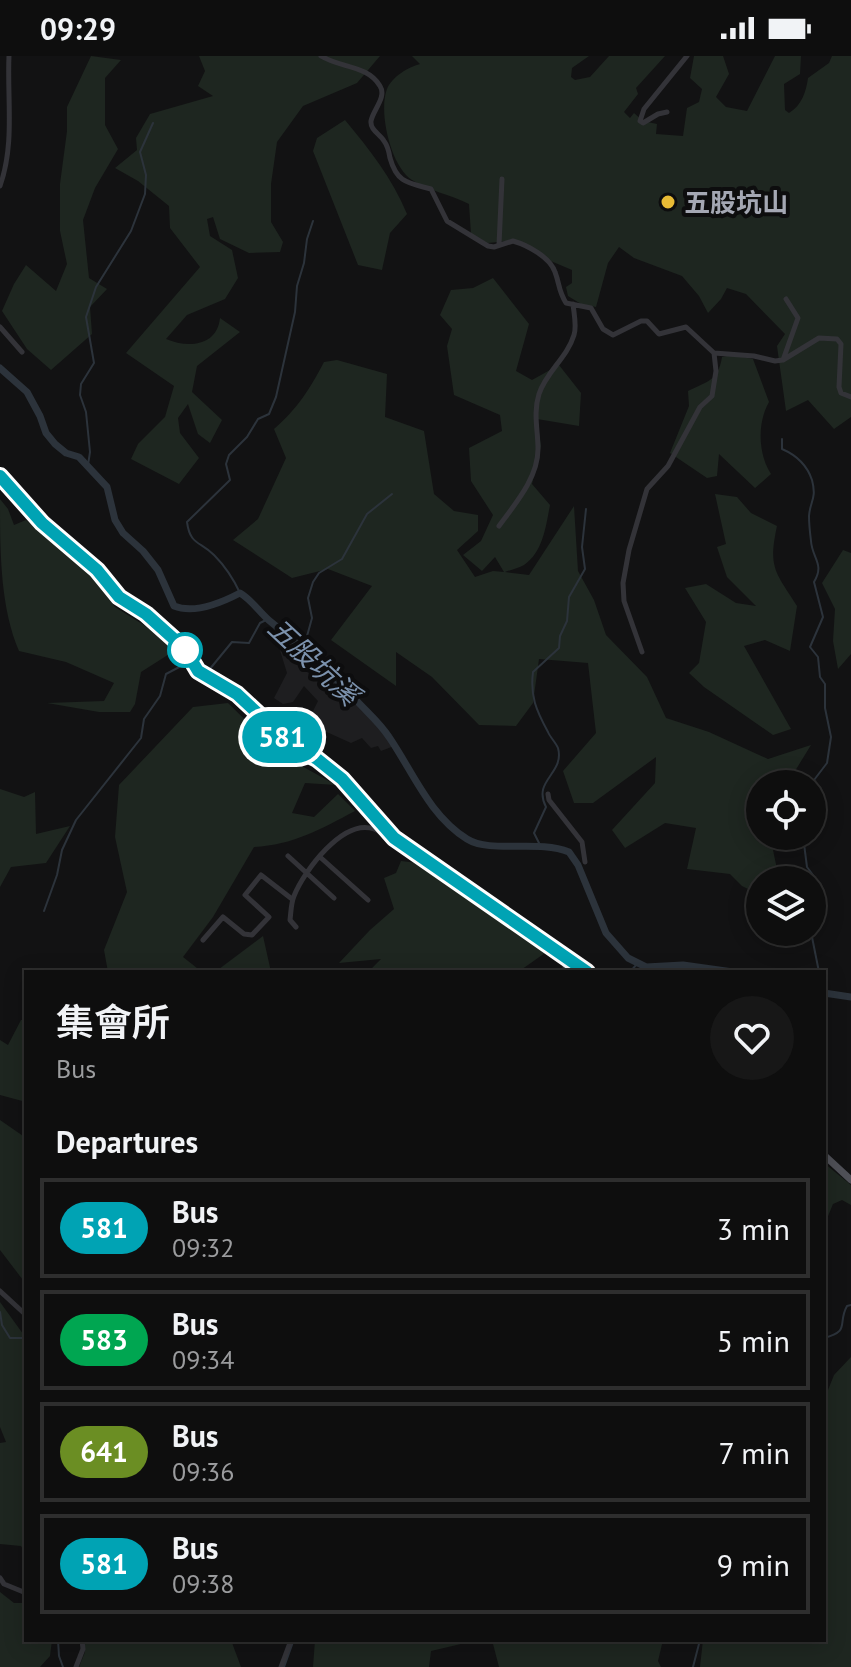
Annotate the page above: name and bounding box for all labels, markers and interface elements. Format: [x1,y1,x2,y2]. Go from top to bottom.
text: 09:29 [40,9,116,48]
place label: 五股坑山 [684,186,788,219]
marker: 五股坑山 [659,193,677,211]
water label: 五股坑溪 [260,609,370,715]
unlabelled marker [168,633,202,667]
line badge: 581 [236,711,328,763]
text: 581 [258,718,306,755]
map controls [746,770,826,946]
button: locate [746,770,826,850]
button: layers [746,866,826,946]
button: heart [710,996,794,1080]
text: 集會所 [56,997,170,1046]
text: Bus [56,1052,96,1085]
text: Departures [56,1122,198,1161]
text: Bus [172,1192,219,1231]
text: 581 [80,1209,128,1246]
text: 3 min [717,1209,790,1248]
text: 09:32 [172,1231,234,1264]
text: Bus [172,1304,219,1343]
text: 583 [80,1321,128,1358]
text: 5 min [717,1321,790,1360]
text: 09:34 [172,1343,234,1376]
text: Bus [172,1416,219,1455]
text: 641 [80,1433,128,1470]
text: 7 min [718,1433,790,1472]
text: 09:36 [172,1455,234,1488]
text: Bus [172,1528,219,1567]
text: 581 [80,1545,128,1582]
text: 9 min [717,1545,790,1584]
text: 09:38 [172,1567,234,1600]

